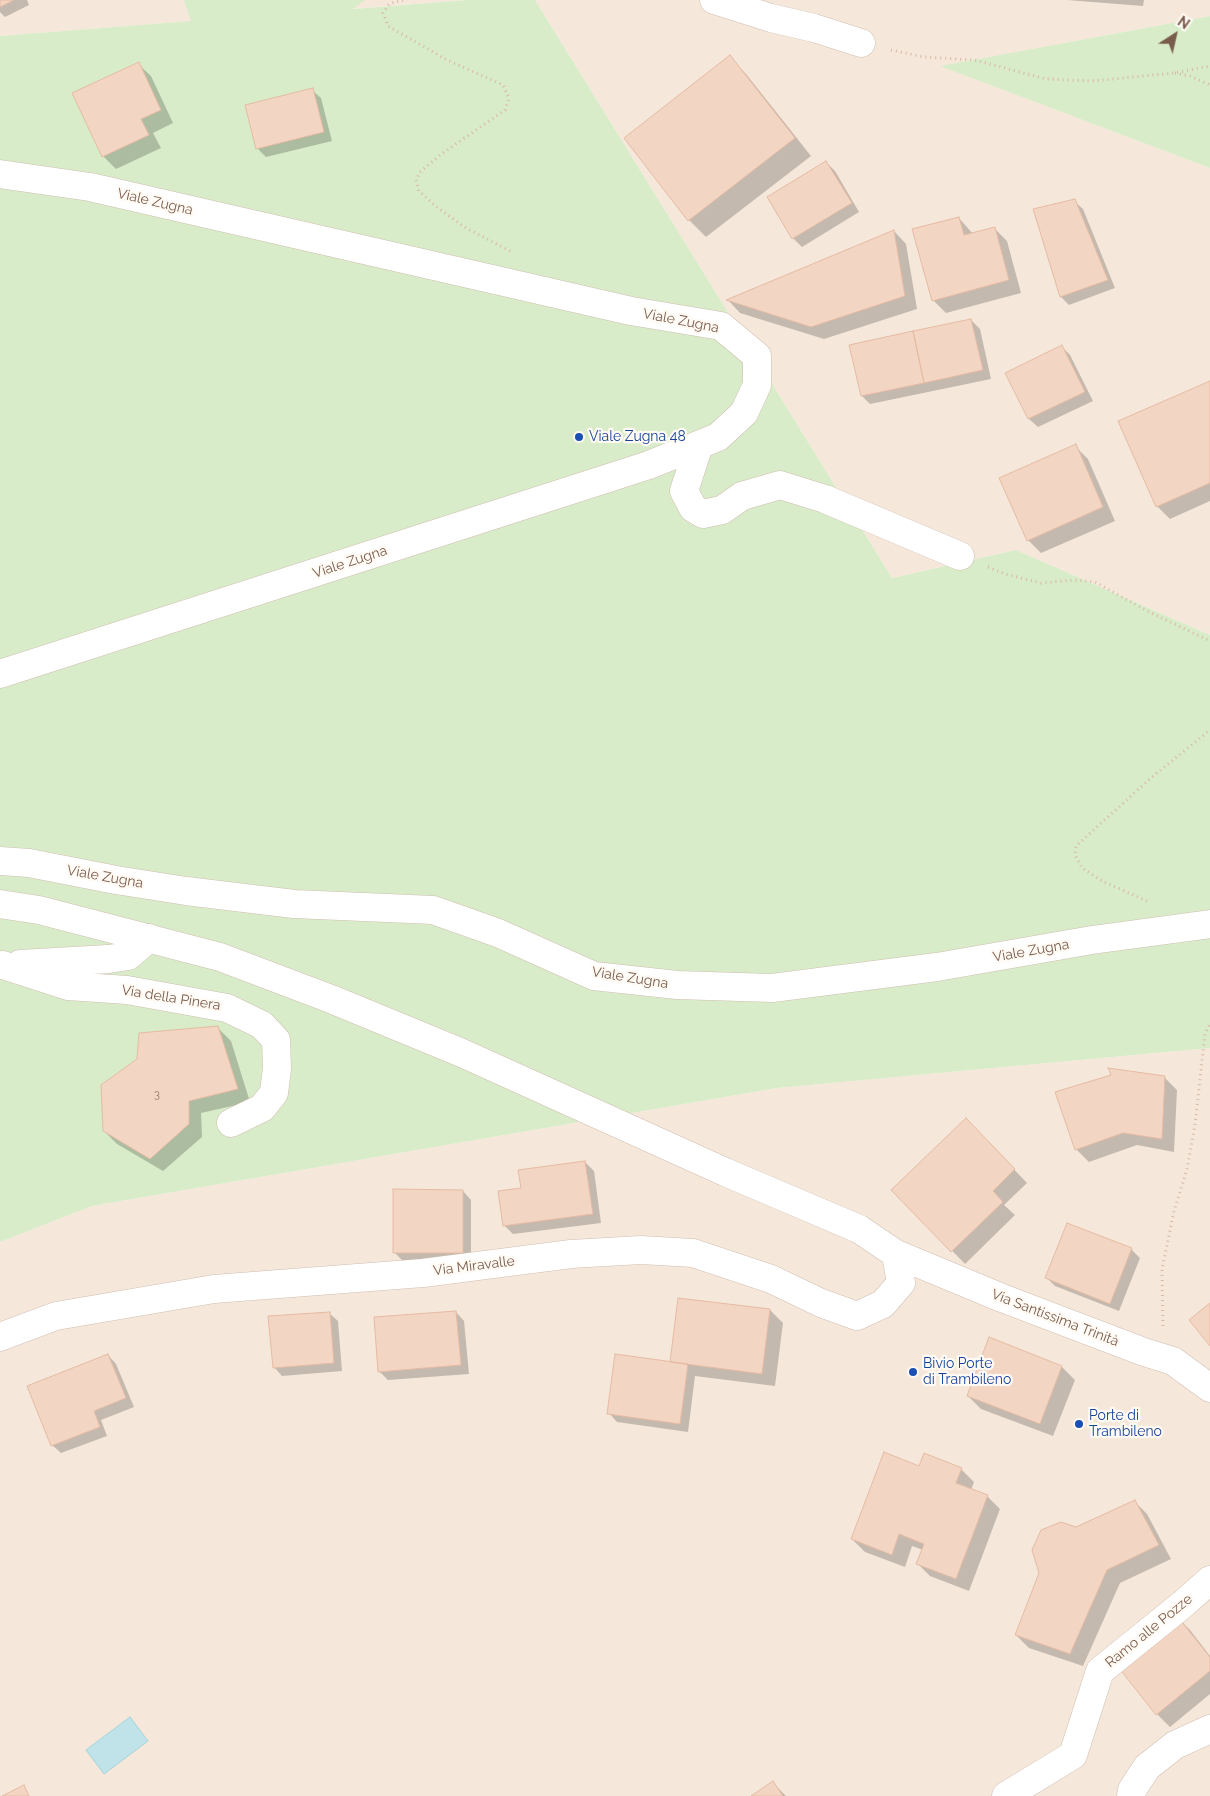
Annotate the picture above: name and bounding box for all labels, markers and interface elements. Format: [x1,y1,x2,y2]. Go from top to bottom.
north arrow [1150,10,1200,60]
text: N [1175,13,1193,32]
street label: Viale Zugna [116,185,194,219]
street label: Viale Zugna [642,305,720,337]
place label: Viale Zugna 48 [589,429,686,445]
marker: Viale Zugna 48 [573,431,585,443]
street label: Viale Zugna [311,542,389,582]
street label: Viale Zugna [66,862,144,892]
street label: Viale Zugna [992,936,1070,966]
street label: Viale Zugna [591,964,669,992]
street label: Via della Pinera [120,982,222,1014]
house number: 3 [154,1088,160,1102]
street label: Via Miravalle [432,1253,516,1279]
street label: Via Santissima Trinità [989,1286,1121,1350]
place label: Bivio Porte di Trambileno [923,1356,1011,1388]
marker: Bivio Porte di Trambileno [907,1366,919,1378]
place label: Porte di Trambileno [1089,1408,1162,1440]
marker: Porte di Trambileno [1073,1418,1085,1430]
street label: Ramo alle Pozze [1102,1591,1196,1671]

